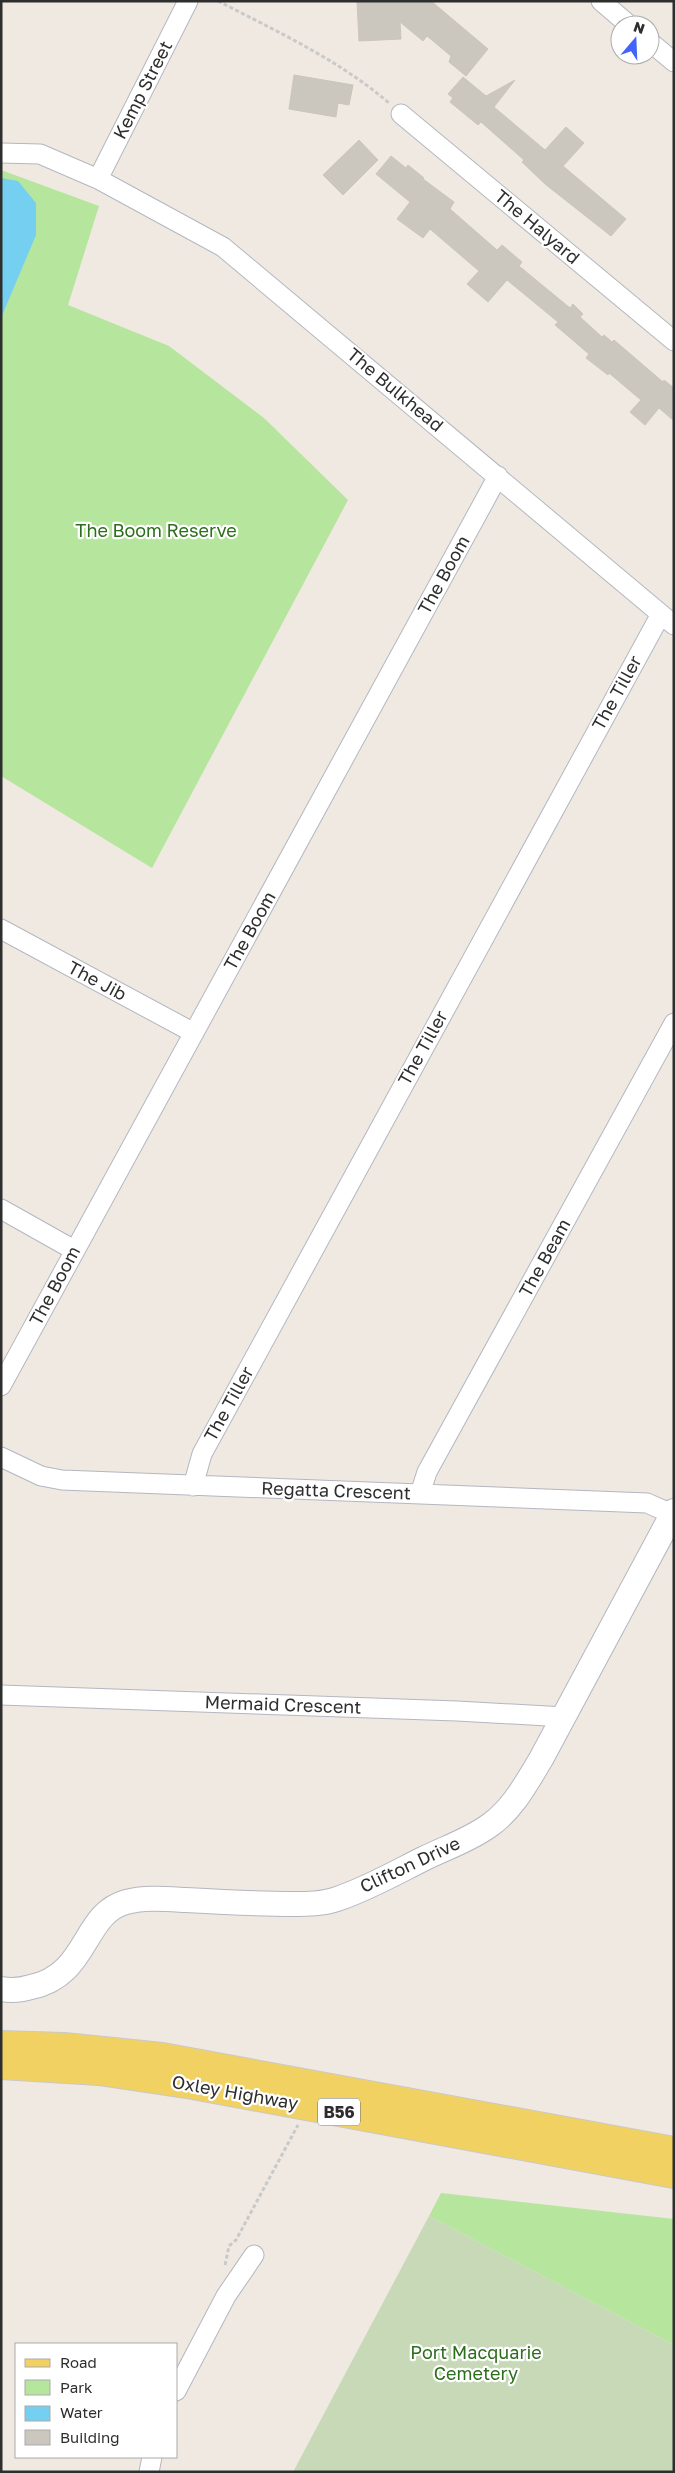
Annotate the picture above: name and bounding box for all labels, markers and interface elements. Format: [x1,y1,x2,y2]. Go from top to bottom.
north arrow [610,15,660,65]
text: N [632,17,647,37]
street label: Kemp Street [108,37,176,142]
street label: The Halyard [491,184,585,268]
street label: The Bulkhead [343,343,448,436]
park label: The Boom Reserve [75,519,237,541]
street label: The Boom [412,531,474,618]
street label: The Tiller [587,651,646,734]
street label: The Boom [218,887,280,974]
street label: The Jib [64,956,130,1005]
street label: The Tiller [393,1006,452,1089]
street label: The Beam [514,1215,575,1300]
street label: The Boom [24,1242,84,1329]
street label: The Tiller [199,1362,258,1445]
street label: Regatta Crescent [261,1476,411,1504]
street label: Mermaid Crescent [204,1690,362,1718]
street label: Clifton Drive [356,1831,463,1897]
street label: Oxley Highway [170,2070,300,2114]
road number: B56 [318,2098,360,2126]
park label: Port Macquarie Cemetery [410,2341,542,2384]
legend [15,2343,178,2458]
text: Road [60,2353,97,2371]
text: Park [60,2378,93,2396]
text: Water [60,2403,103,2421]
text: Building [60,2428,120,2446]

